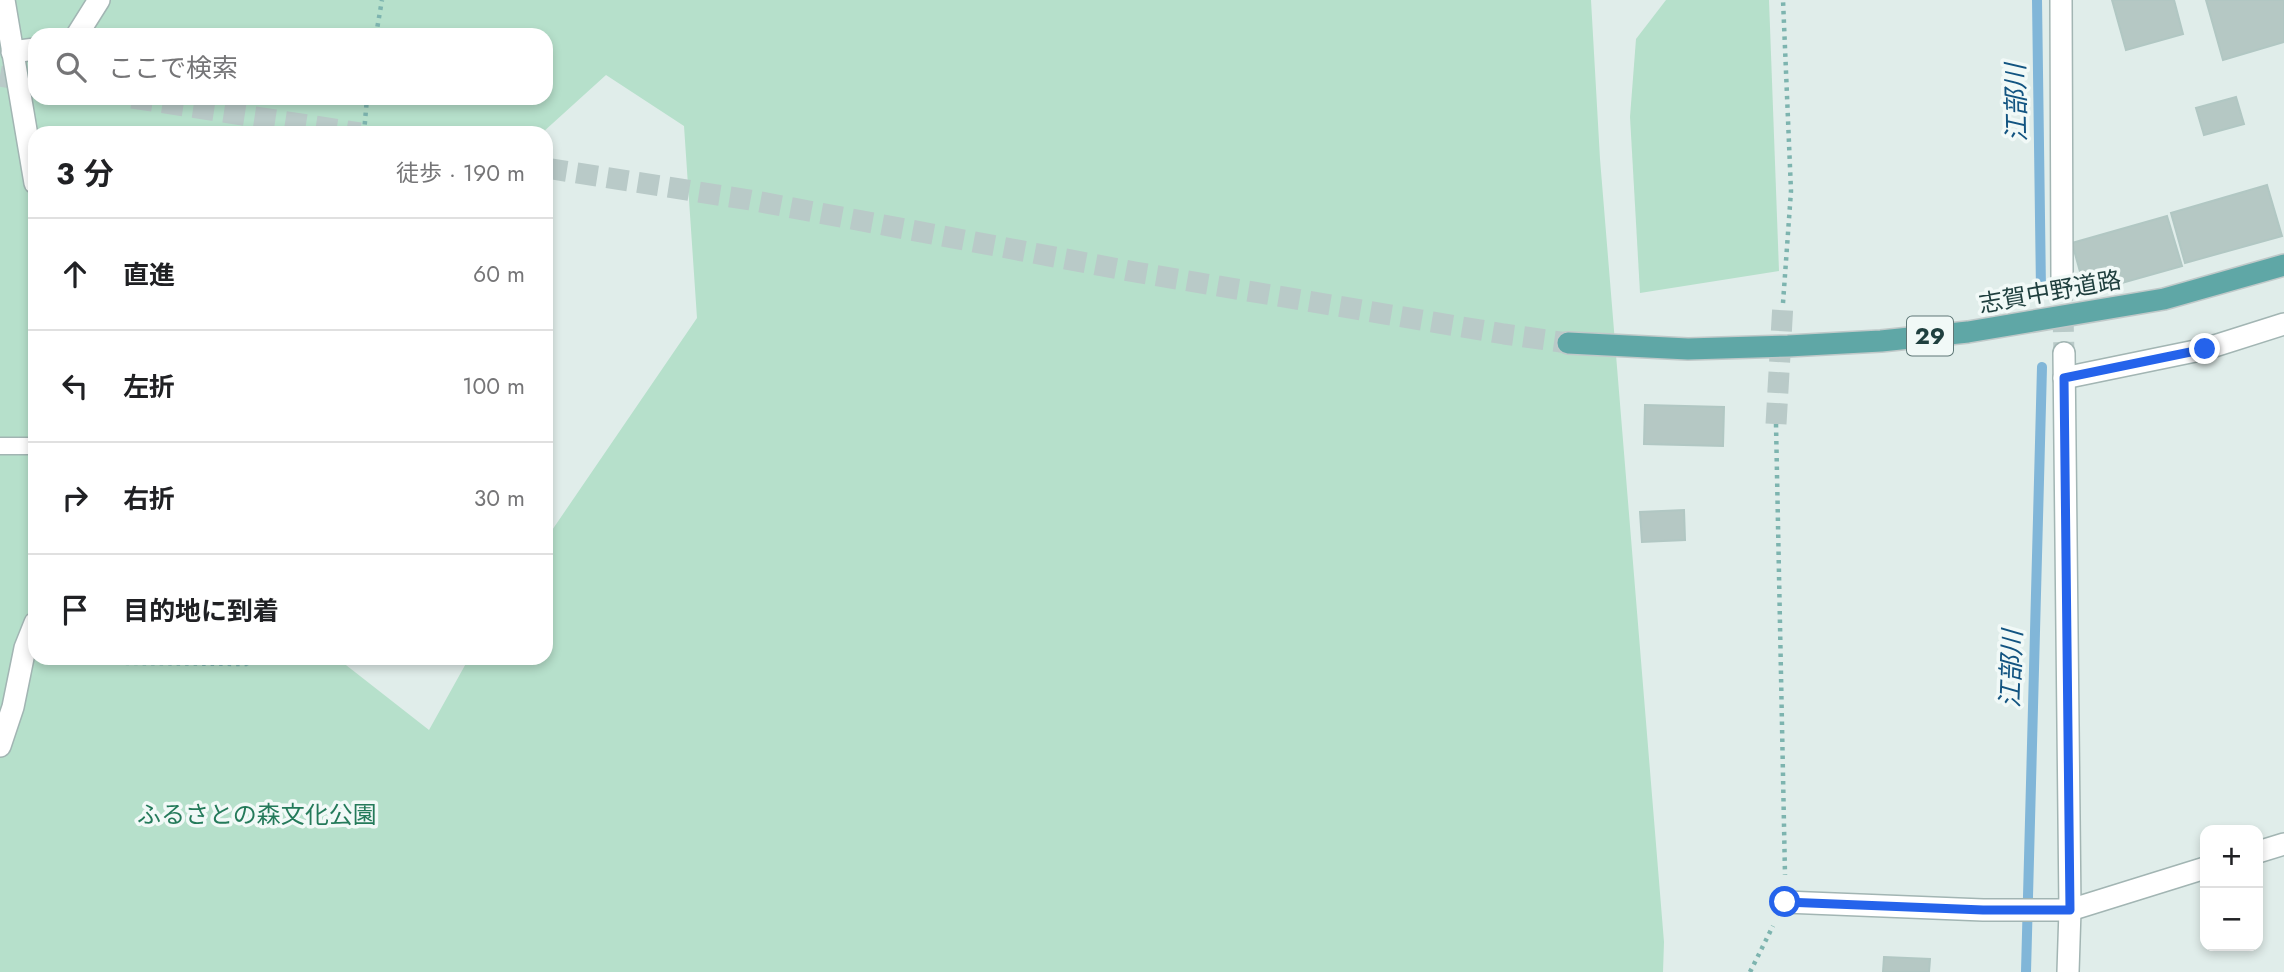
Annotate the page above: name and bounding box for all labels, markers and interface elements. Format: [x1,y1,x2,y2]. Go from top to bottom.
search box [28,28,553,105]
icon: search [52,48,90,86]
text: ここで検索 [108,49,238,87]
water label: 江部川 [1996,61,2036,142]
text: 3 分 [56,152,114,195]
text: 徒歩 · 190 m [396,156,525,190]
icon: ahead [56,255,94,293]
text: 直進 [123,256,175,294]
text: 60 m [473,257,525,291]
street label: 志賀中野道路 [1976,262,2124,321]
road number: 29 [1907,316,1953,356]
route end [2189,333,2220,364]
icon: left [56,367,94,405]
text: 左折 [123,368,175,406]
text: 100 m [462,369,525,403]
icon: right [56,479,94,517]
text: 右折 [123,480,175,518]
text: 30 m [474,481,525,515]
icon: arrive [56,591,94,629]
text: 目的地に到着 [123,592,279,630]
water label: 江部川 [1991,626,2031,709]
park label: ふるさとの森文化公園 [137,797,377,832]
map controls [2200,825,2263,951]
button: + [2200,825,2263,888]
route start [1769,886,1800,917]
button: − [2200,888,2263,951]

